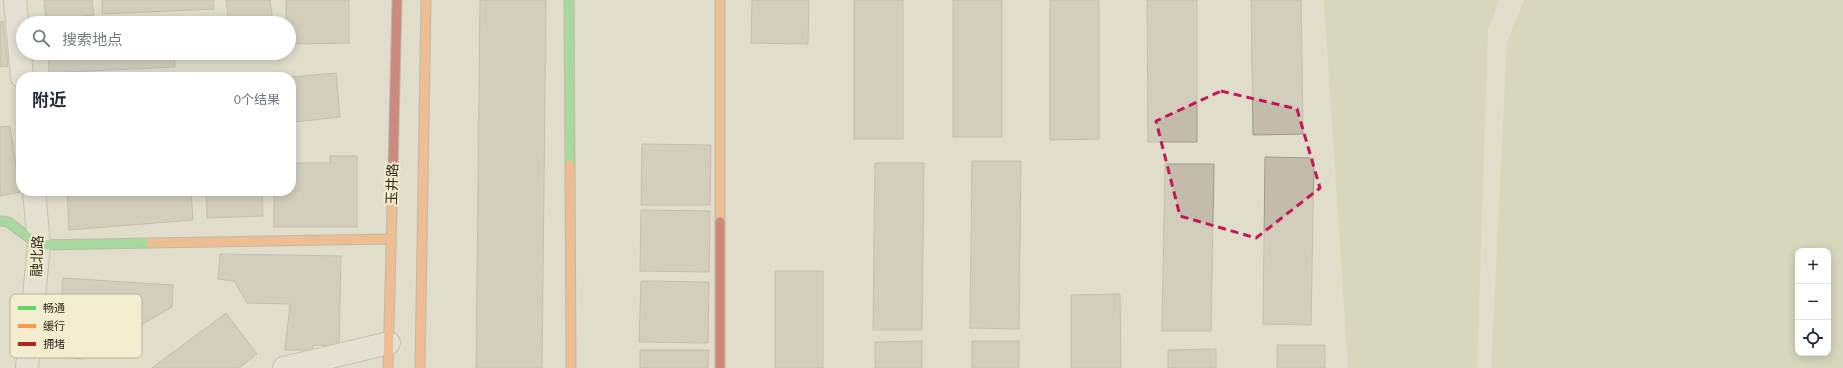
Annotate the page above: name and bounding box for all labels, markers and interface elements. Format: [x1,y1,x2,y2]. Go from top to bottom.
search box [16,16,296,60]
icon: search [30,27,52,49]
text: 搜索地点 [62,31,122,49]
text: 附近 [32,90,66,110]
text: 0个结果 [234,92,280,107]
street label: 玉井路 [383,163,401,205]
street label: 融北路 [28,235,46,277]
map controls [1795,248,1831,356]
button: + [1795,248,1831,284]
button: − [1795,284,1831,320]
legend [10,294,142,358]
text: 畅通 [43,302,65,315]
text: 缓行 [43,320,65,333]
button: locate [1795,320,1831,356]
text: 拥堵 [43,338,65,351]

